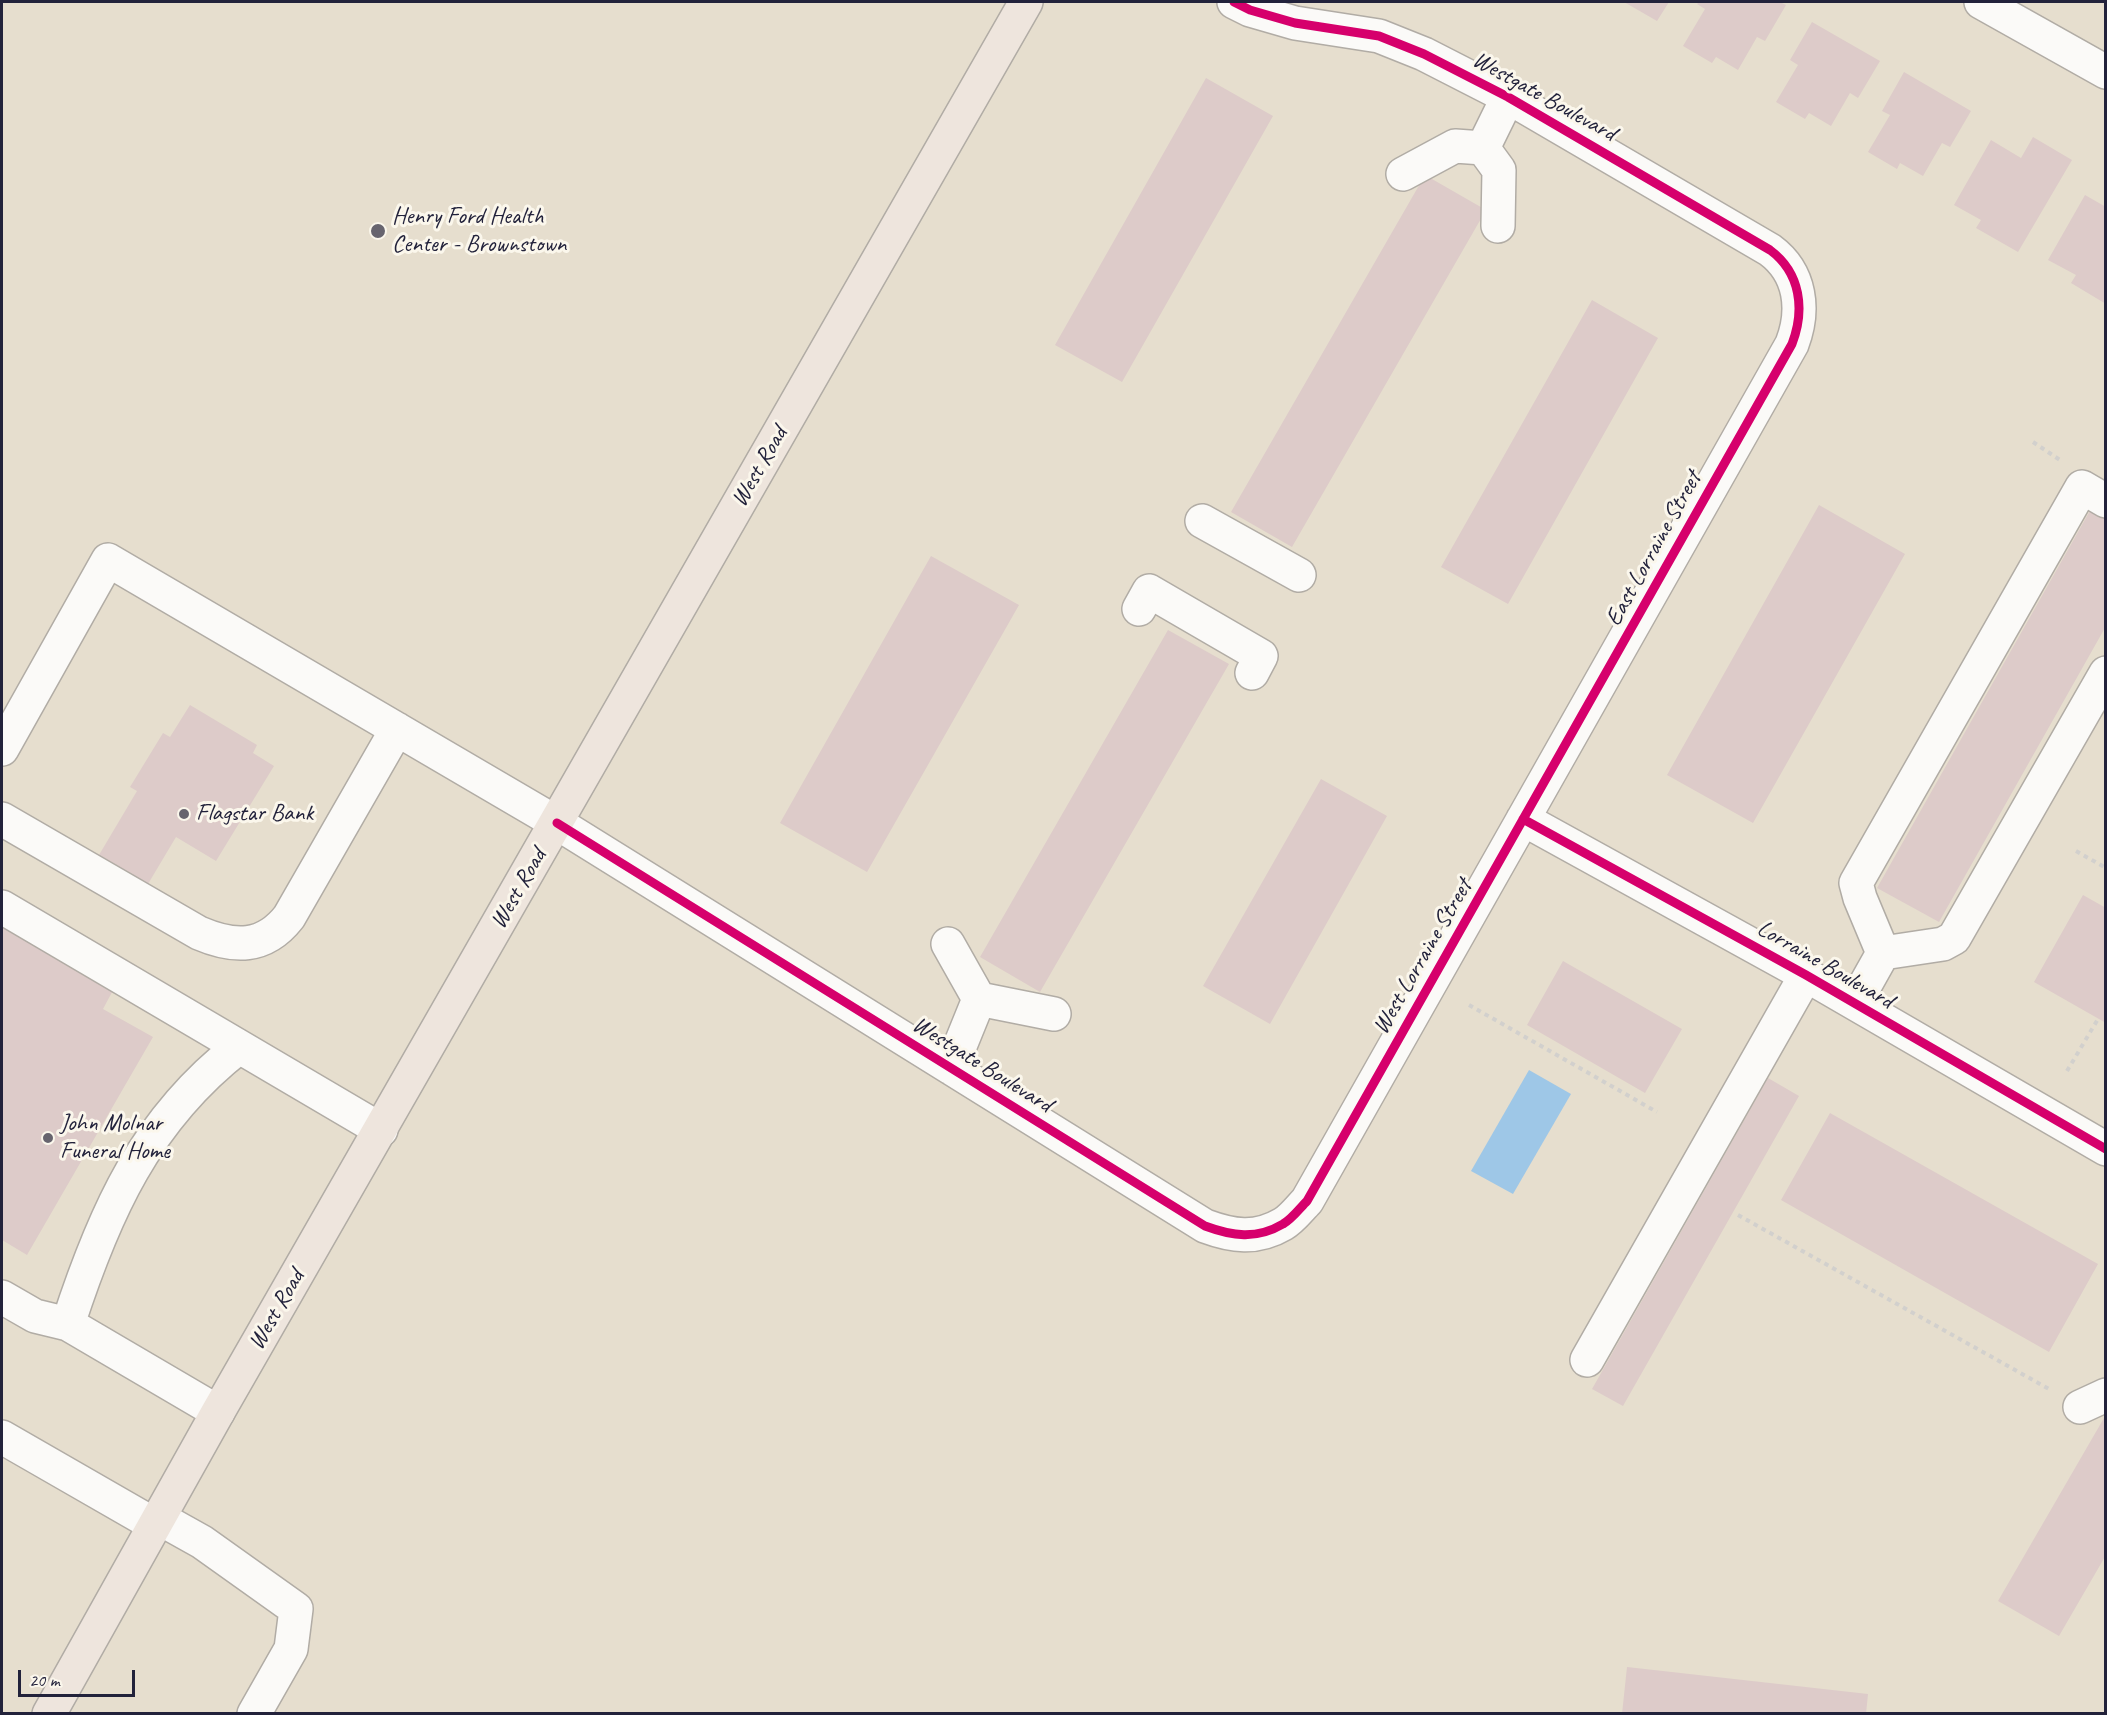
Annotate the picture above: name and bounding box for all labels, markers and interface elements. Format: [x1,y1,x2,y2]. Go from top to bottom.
street label: Westgate Boulevard [1467,46,1621,148]
place label: Henry Ford Health Center - Brownstown [392,203,566,259]
marker: Henry Ford Health Center - Brownstown [369,222,387,240]
street label: West Road [726,422,794,512]
street label: East Lorraine Street [1600,467,1708,631]
place label: Flagstar Bank [196,800,313,828]
marker: Flagstar Bank [177,807,191,821]
street label: West Road [485,844,553,934]
street label: West Lorraine Street [1367,874,1479,1040]
street label: Lorraine Boulevard [1752,914,1898,1016]
street label: Westgate Boulevard [907,1011,1057,1119]
place label: John Molnar Funeral Home [60,1110,170,1166]
marker: John Molnar Funeral Home [41,1131,55,1145]
street label: West Road [243,1265,311,1355]
scale bar [21,1658,138,1696]
text: 20 m [29,1669,60,1691]

